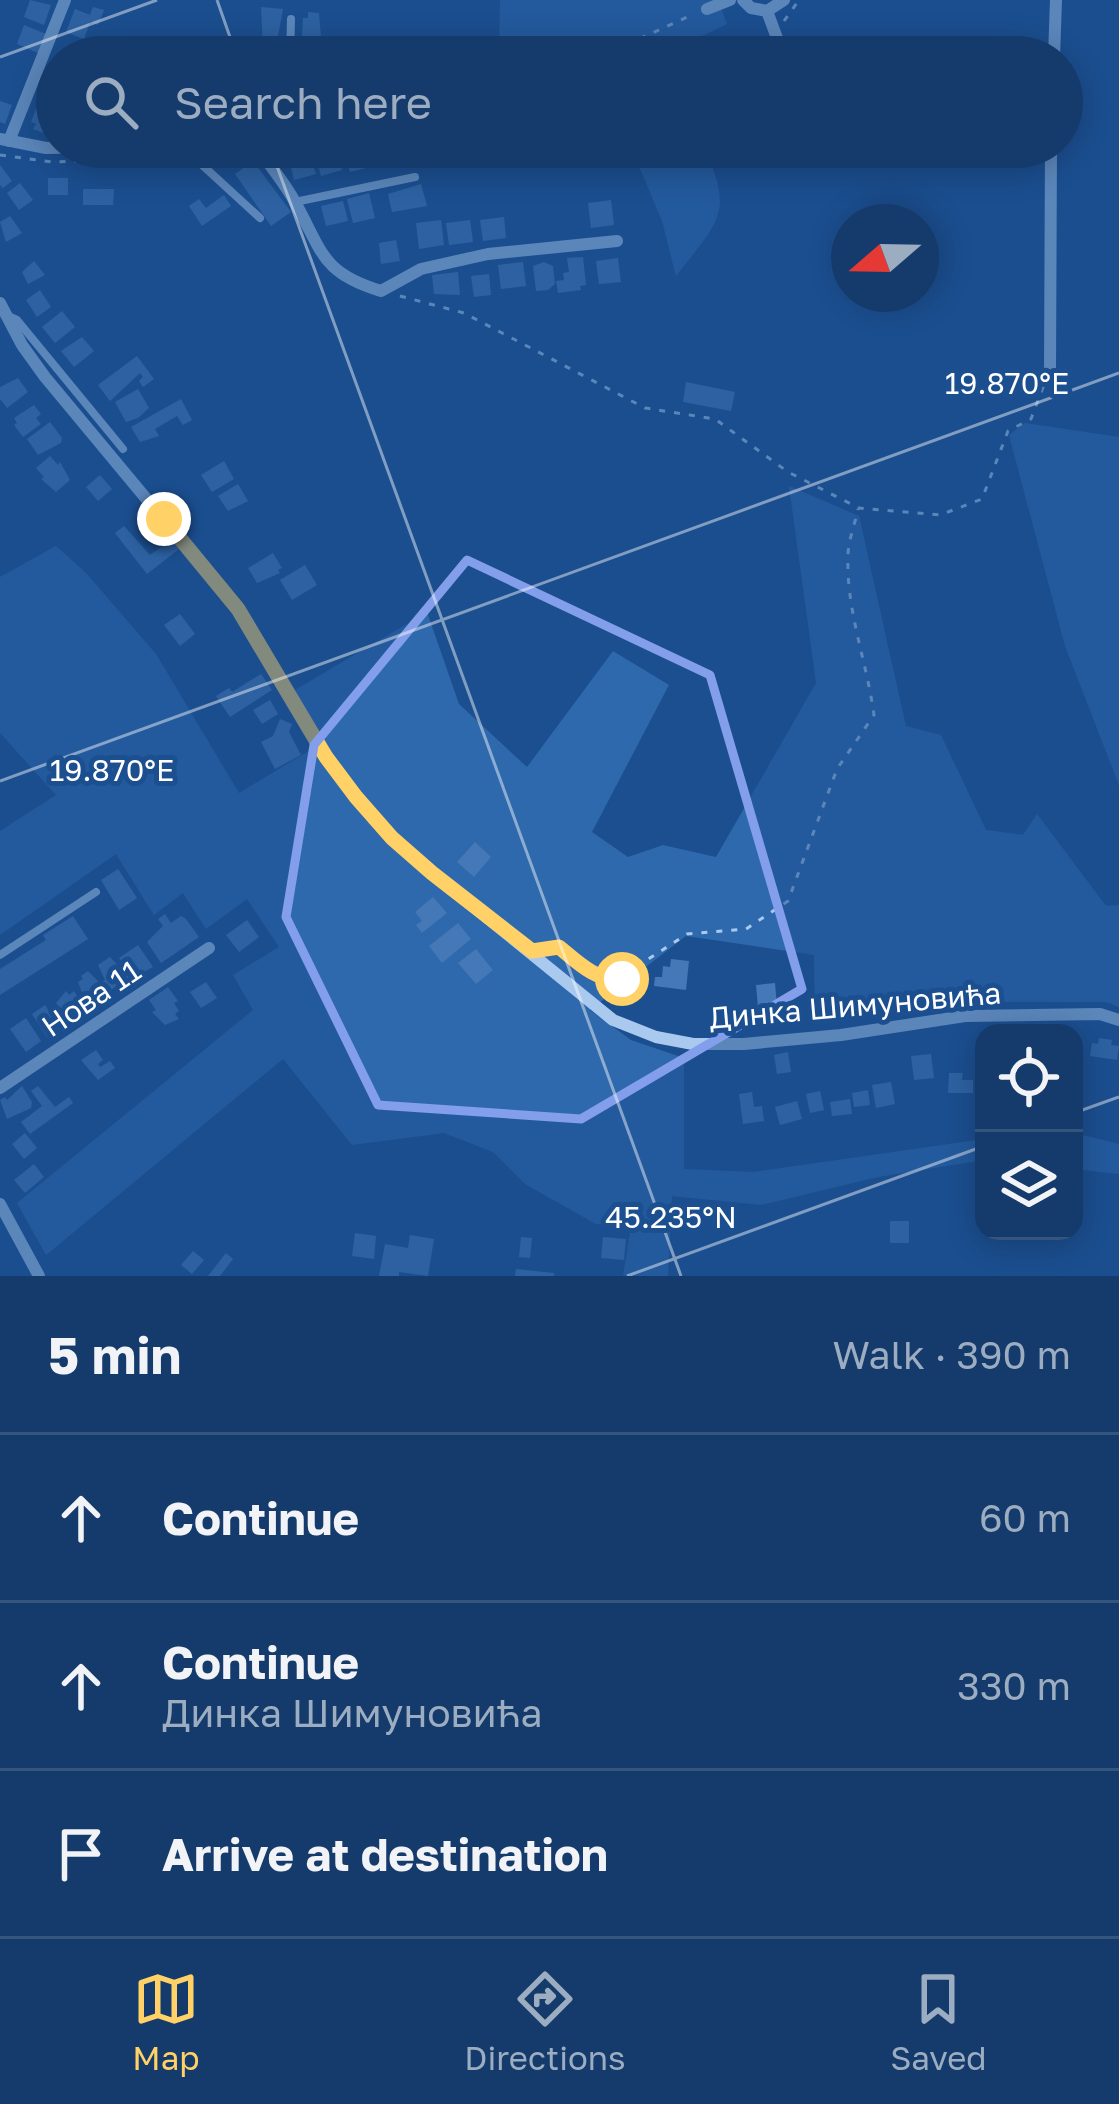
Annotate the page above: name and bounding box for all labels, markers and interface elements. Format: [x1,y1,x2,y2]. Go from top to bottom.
search box [36,36,1083,168]
icon: search [78,69,144,135]
text: Search here [174,75,432,129]
north arrow [831,204,939,312]
text: 19.870°E [945,365,1069,401]
route end [137,492,191,546]
text: 19.870°E [50,752,174,788]
street label: Нова 11 [35,952,147,1044]
route start [595,952,649,1006]
street label: Динка Шимуновића [708,974,1002,1036]
map controls [975,1024,1083,1240]
button: locate [975,1024,1083,1132]
button: layers [975,1132,1083,1240]
text: 45.235°N [605,1199,737,1235]
text: 5 min [48,1324,181,1385]
text: Walk · 390 m [833,1331,1071,1378]
icon: ahead [48,1485,114,1551]
text: Continue [162,1491,359,1545]
text: 60 m [979,1494,1071,1541]
text: Continue [162,1635,359,1689]
icon: ahead [48,1653,114,1719]
text: 330 m [957,1662,1071,1709]
text: Динка Шимуновића [162,1689,543,1736]
icon: arrive [48,1821,114,1887]
text: Arrive at destination [162,1827,608,1881]
tab: Map [132,1966,200,2077]
tab: Directions [464,1966,626,2077]
tab: Saved [890,1966,987,2077]

